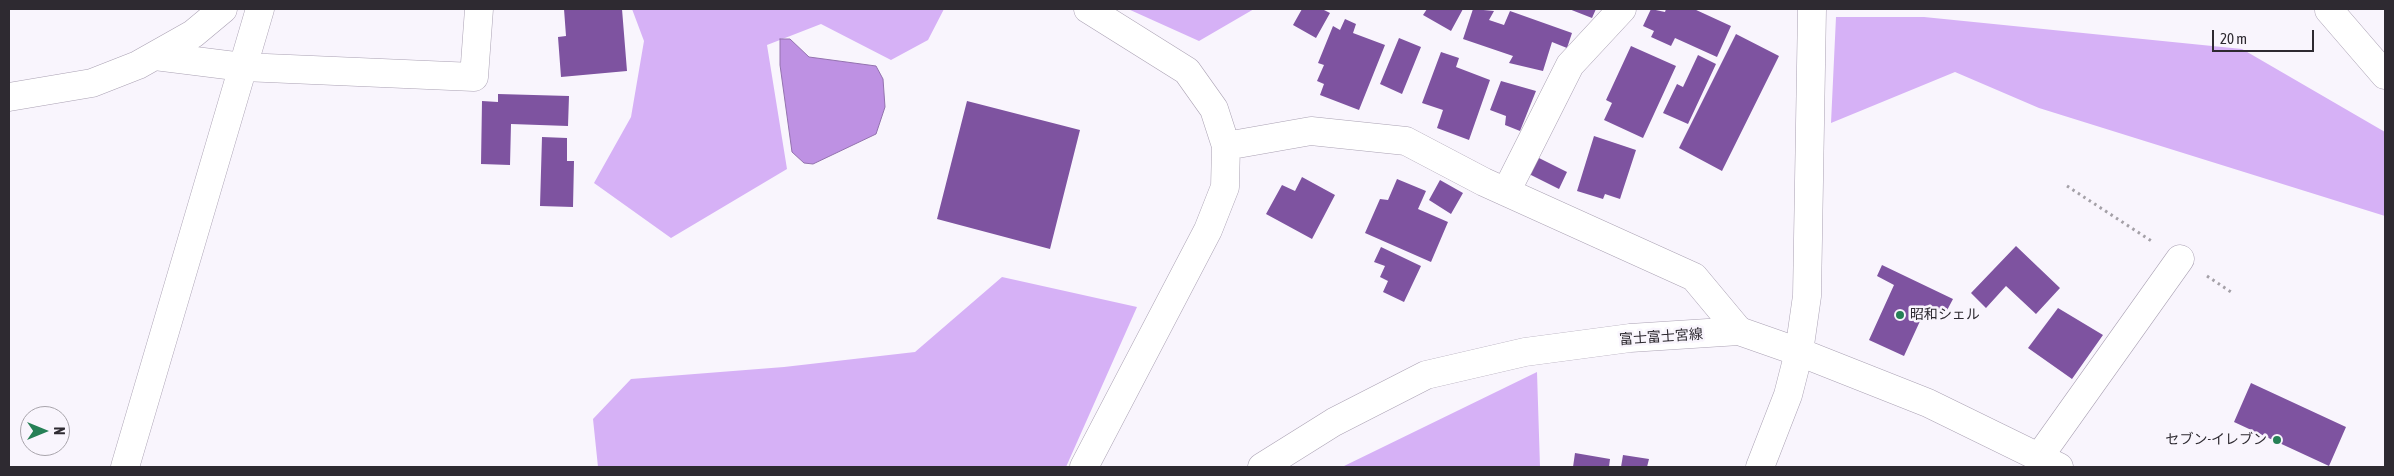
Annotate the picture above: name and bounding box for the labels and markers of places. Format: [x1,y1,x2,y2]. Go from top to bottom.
place label: 昭和シェル [1910,307,1980,323]
marker: 昭和シェル [1894,309,1906,321]
place label: セブン-イレブン [2166,432,2267,448]
marker: セブン-イレブン [2271,434,2283,446]

